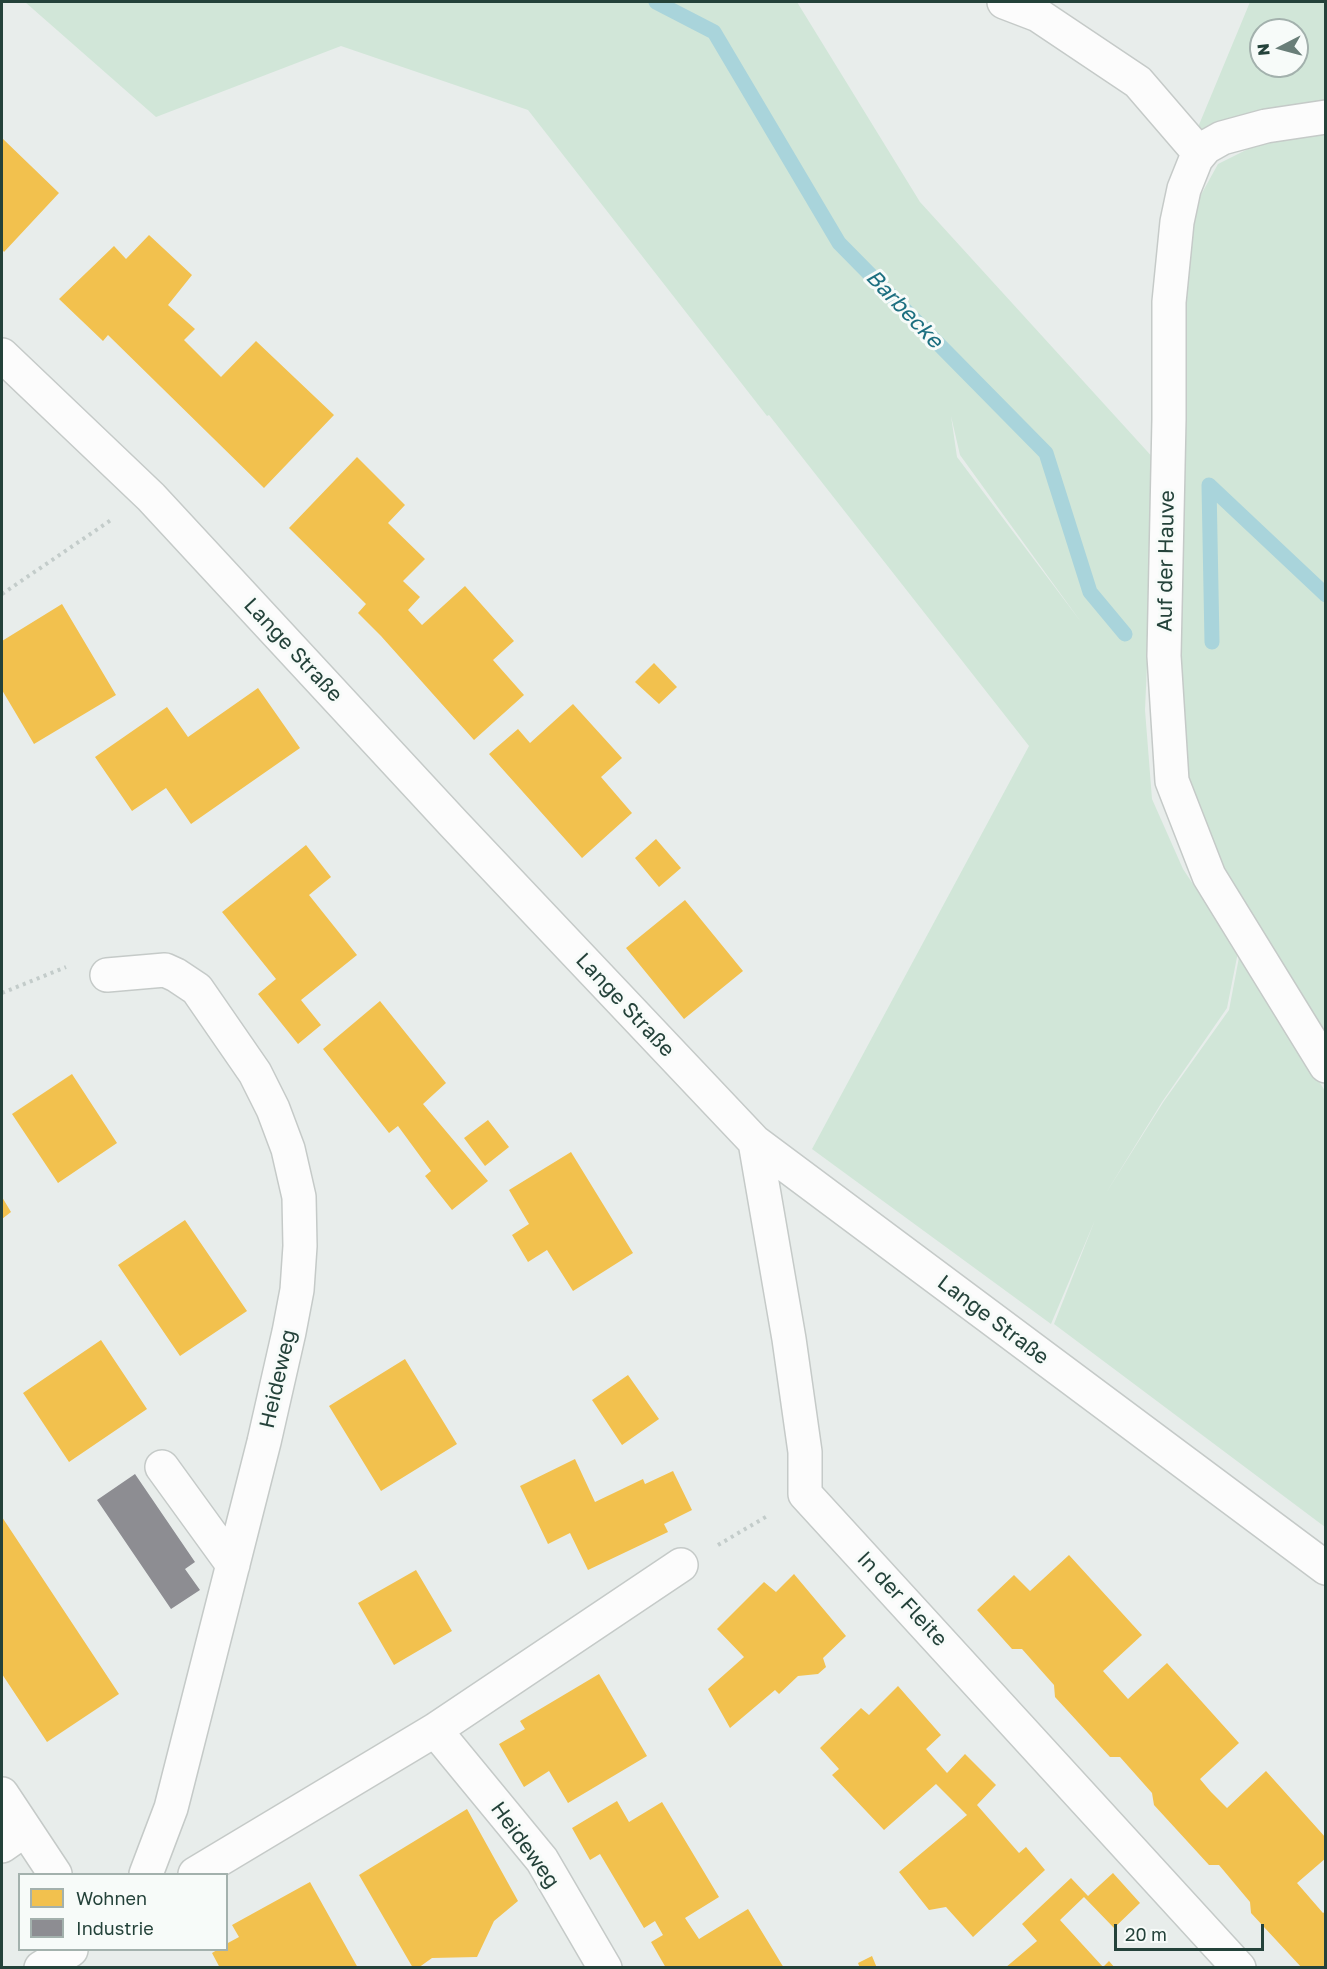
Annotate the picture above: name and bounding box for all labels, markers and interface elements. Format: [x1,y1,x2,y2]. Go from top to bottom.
north arrow [1249,18,1309,78]
text: N [1253,43,1274,57]
water label: Barbecke [860,264,948,354]
street label: Auf der Hauve [1152,490,1180,632]
street label: Lange Straße [238,593,348,707]
street label: Lange Straße [570,948,680,1062]
street label: Lange Straße [932,1270,1054,1370]
street label: Heideweg [254,1327,302,1431]
street label: In der Fleite [852,1546,952,1652]
street label: Heideweg [485,1797,565,1893]
legend [18,1873,228,1951]
text: Wohnen [76,1887,147,1909]
scale bar [1117,1912,1267,1950]
text: Industrie [76,1917,154,1939]
text: 20 m [1125,1923,1167,1945]

